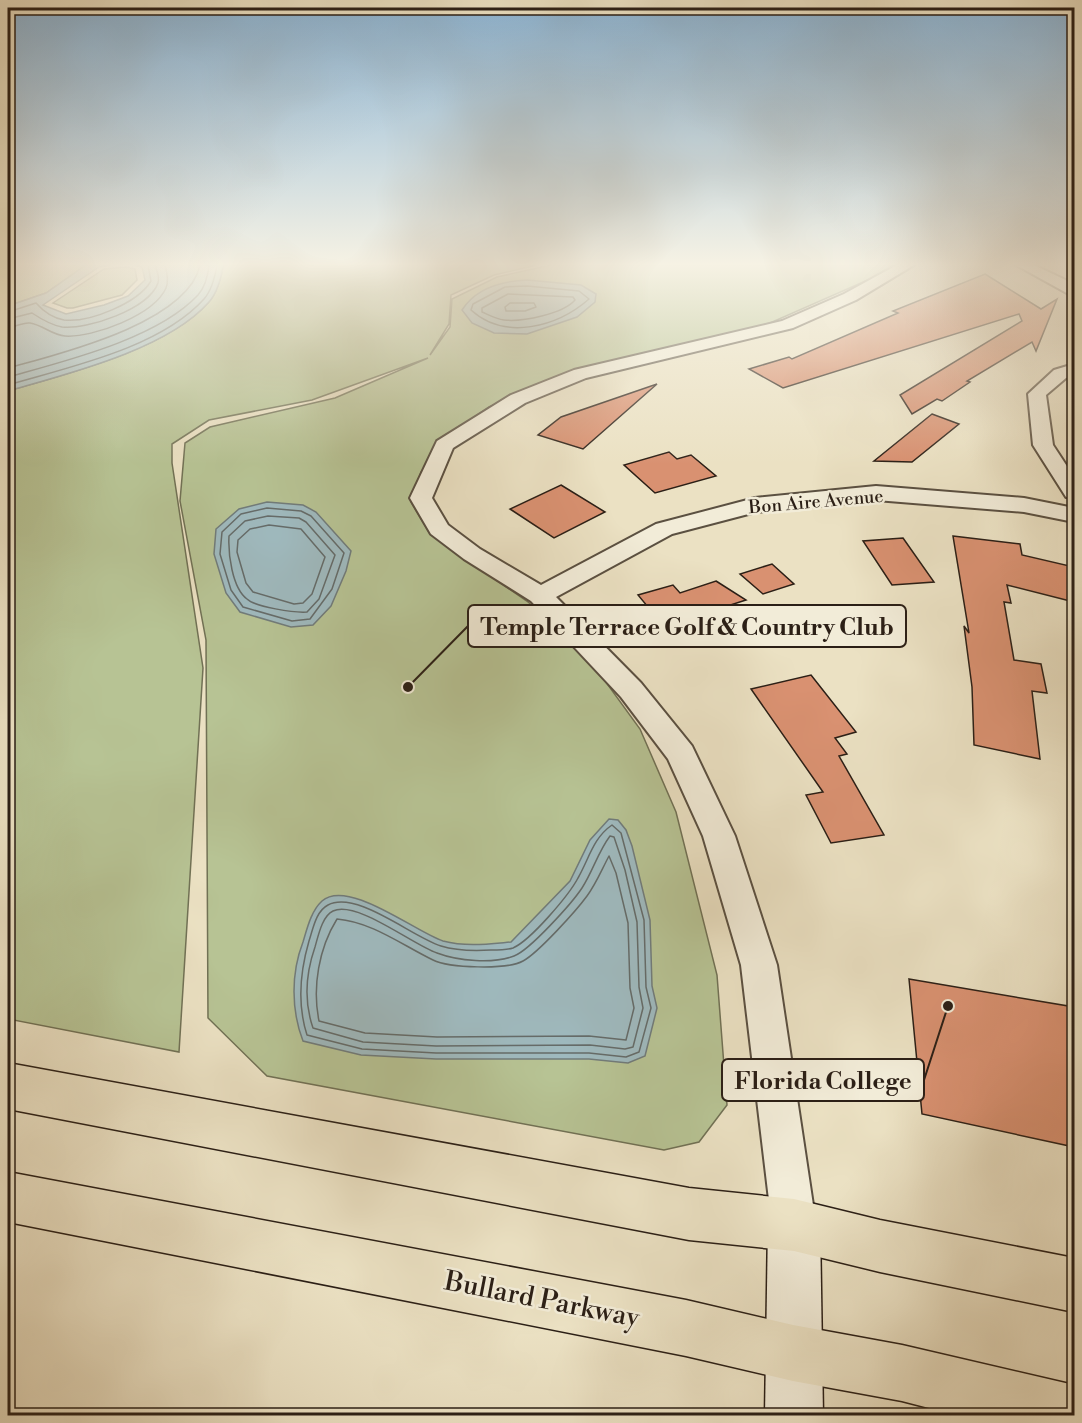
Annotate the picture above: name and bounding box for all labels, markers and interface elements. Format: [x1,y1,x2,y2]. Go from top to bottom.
street label: Bon Aire Avenue [747,485,884,519]
callout: Temple Terrace Golf & Country Club [468,605,906,647]
text: Temple Terrace Golf & Country Club [480,613,894,643]
callout: Florida College [722,1059,924,1101]
text: Florida College [734,1067,912,1097]
street label: Bullard Parkway [441,1264,643,1336]

